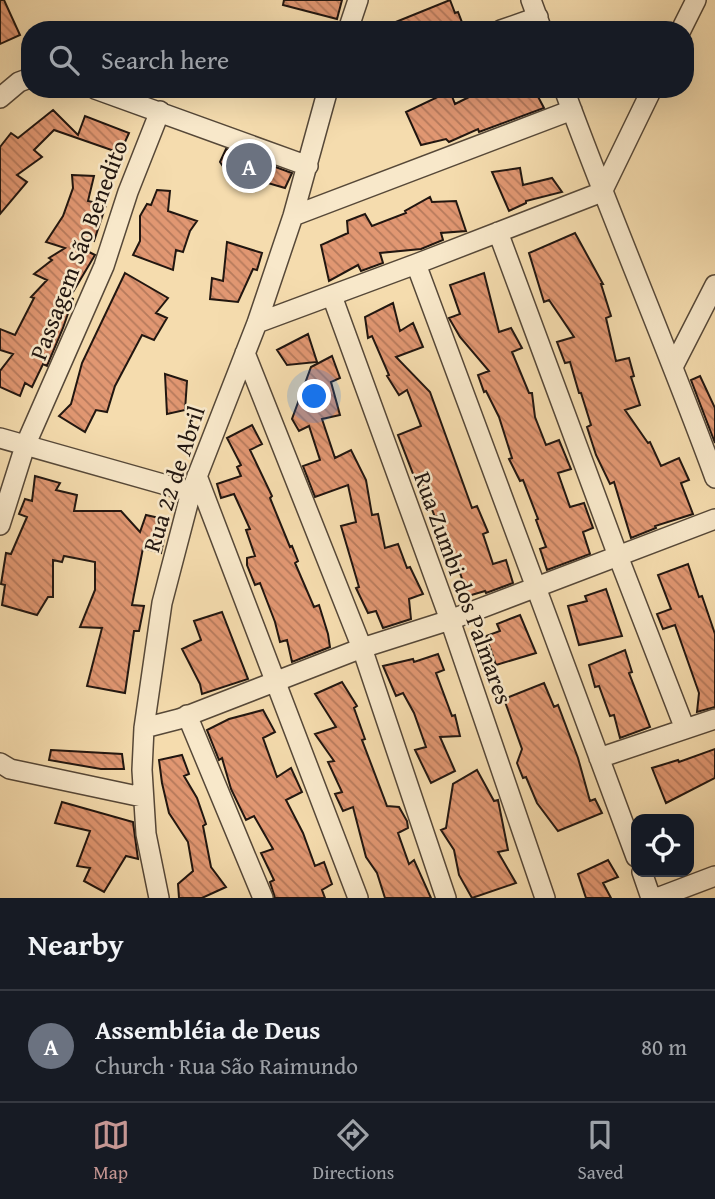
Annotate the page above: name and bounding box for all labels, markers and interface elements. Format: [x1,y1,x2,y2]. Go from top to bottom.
search box [21,21,694,98]
text: Search here [101,40,229,79]
icon: search [45,41,83,79]
street label: Passagem São Benedito [20,135,137,365]
pin: A [226,140,272,192]
your location [297,379,331,413]
street label: Rua 22 de Abril [133,401,214,556]
street label: Rua Zumbi dos Palmares [405,467,522,709]
map controls [631,814,694,877]
button: locate [631,814,694,877]
text: Nearby [28,922,124,966]
text: Assembléia de Deus [95,1010,320,1049]
text: A [44,1030,58,1063]
text: 80 m [641,1030,687,1063]
text: Church · Rua São Raimundo [95,1049,358,1082]
tab: Map [92,1116,130,1186]
tab: Directions [313,1116,394,1186]
tab: Saved [577,1116,623,1186]

